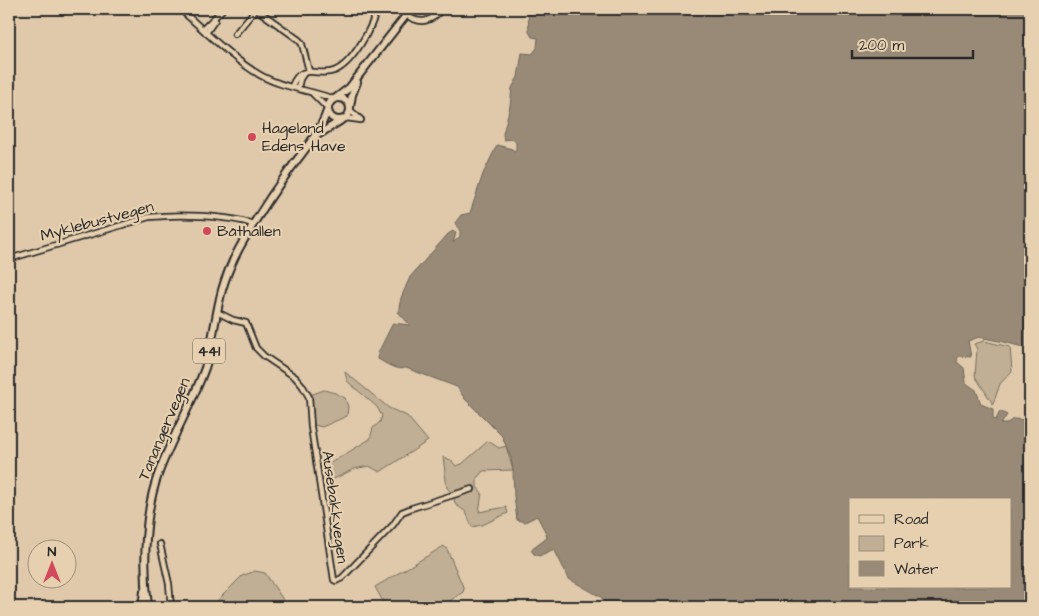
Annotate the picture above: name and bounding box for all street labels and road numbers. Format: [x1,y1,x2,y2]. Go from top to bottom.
street label: Myklebustvegen [38,195,156,248]
road number: 441 [193,338,225,364]
street label: Tanangervegen [132,374,197,484]
street label: Ausebakkvegen [315,449,354,565]

